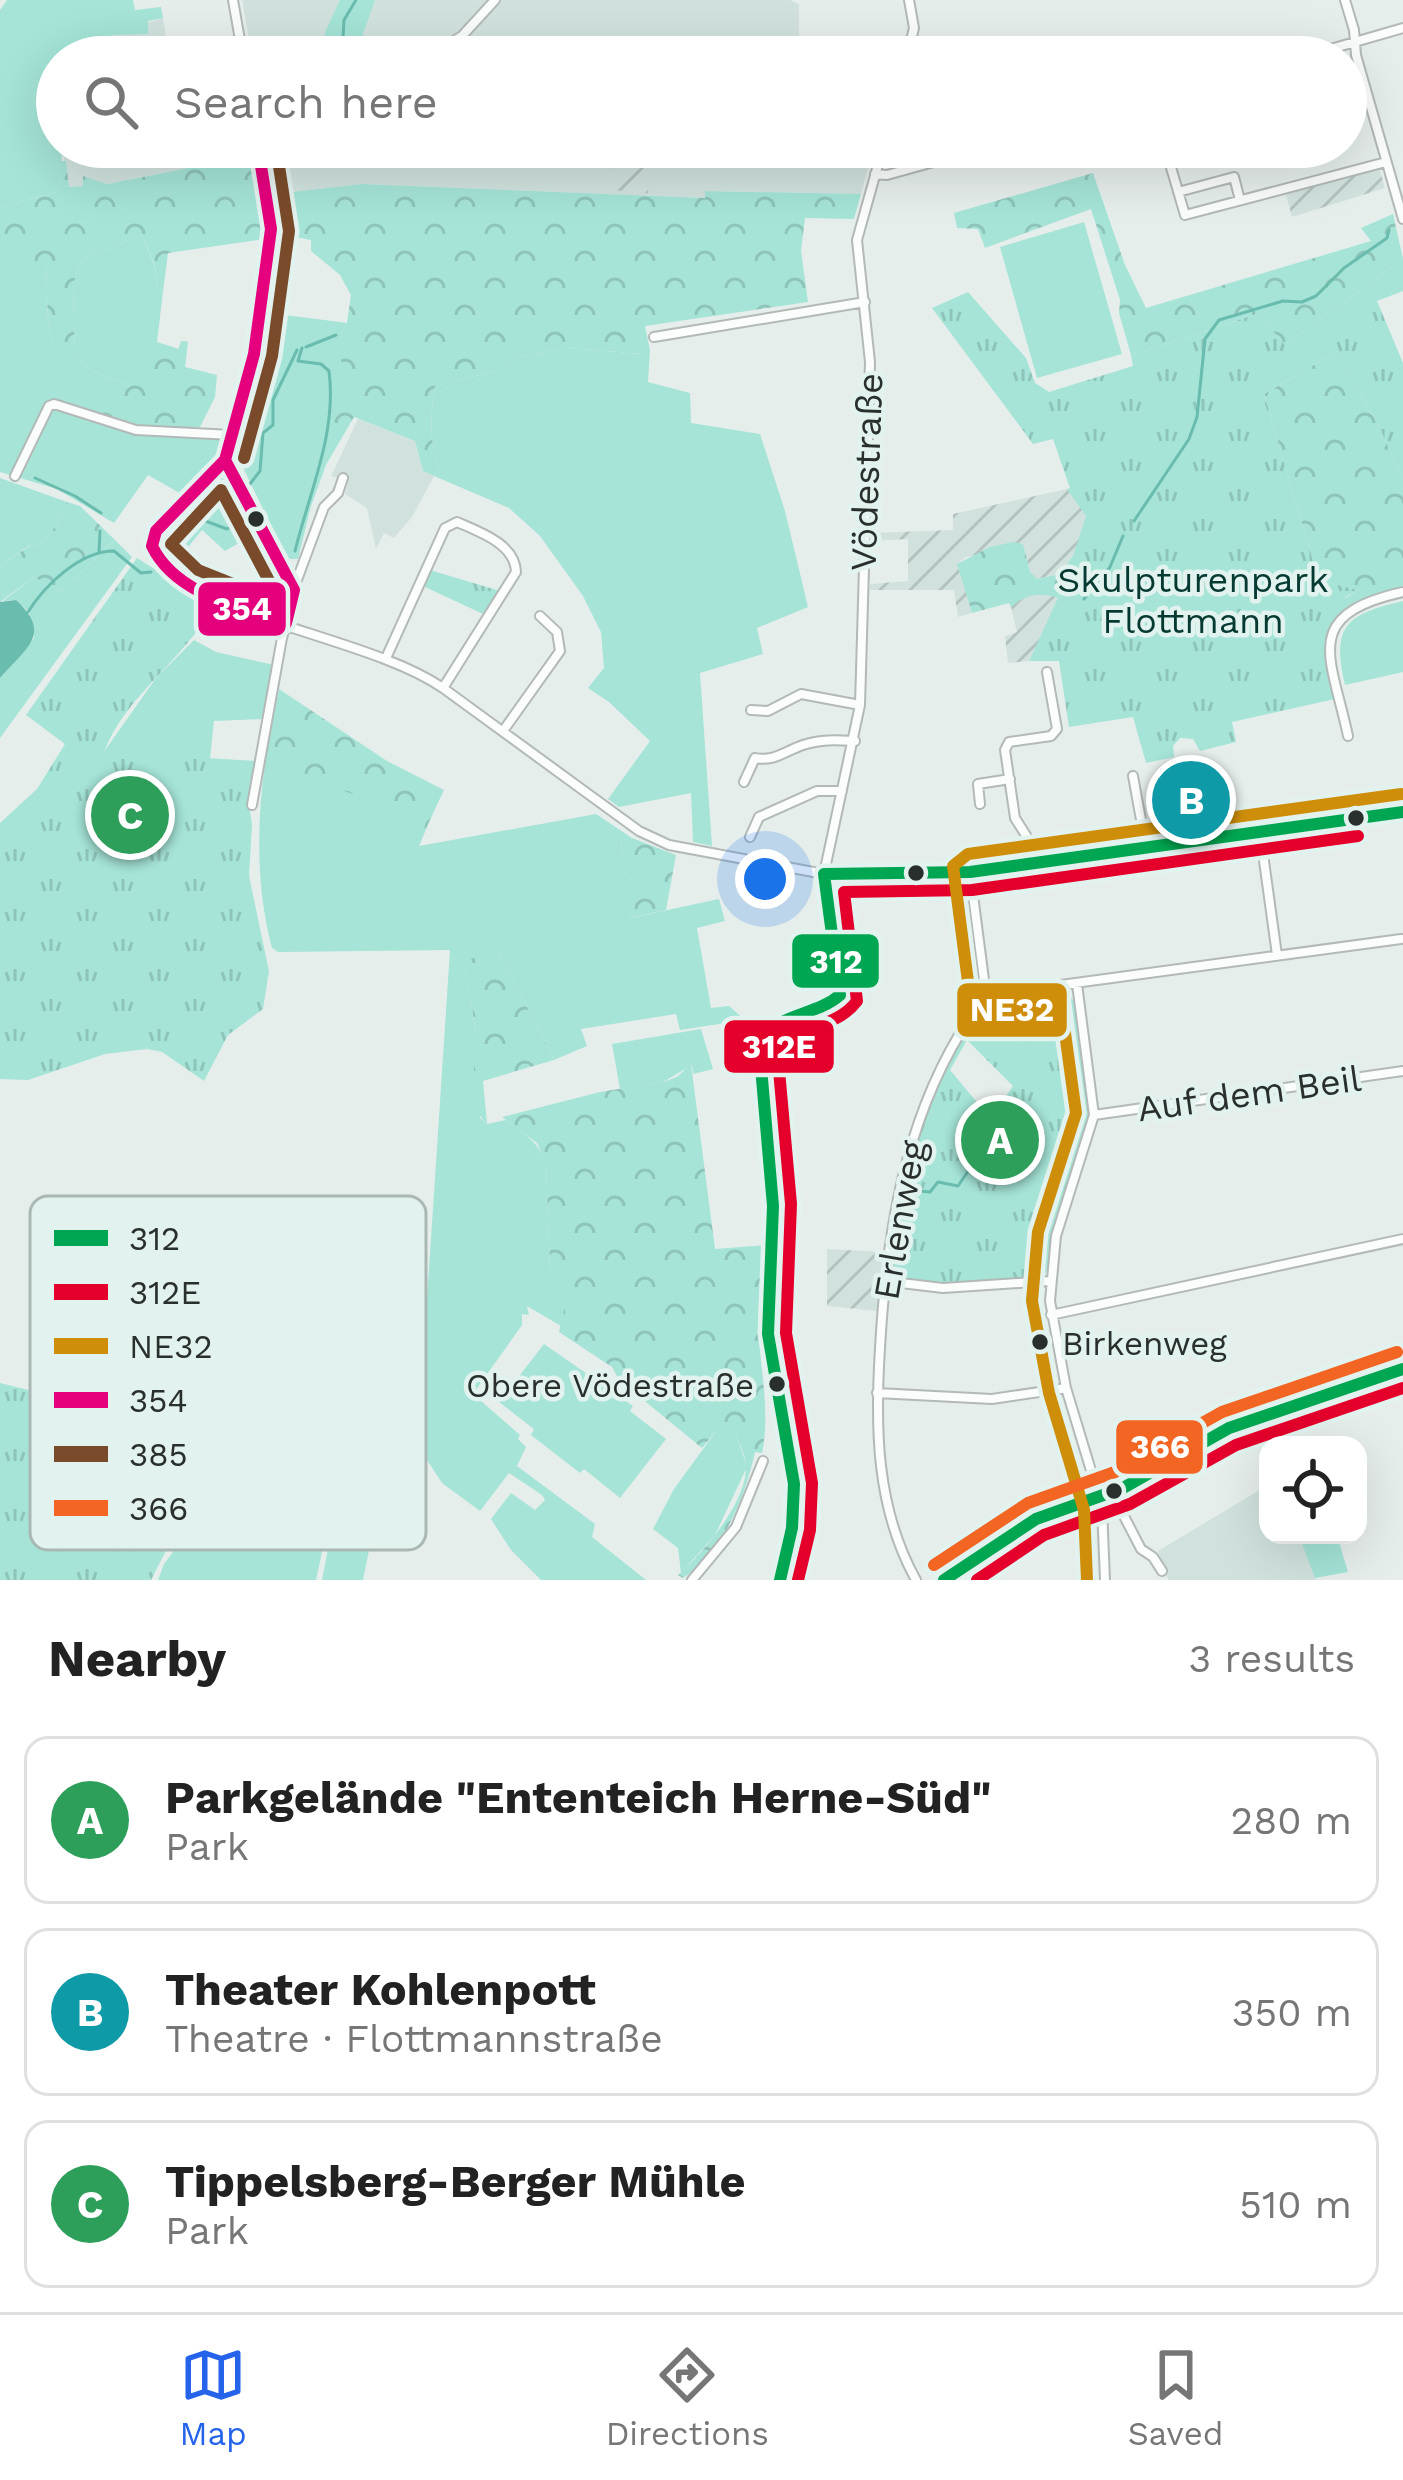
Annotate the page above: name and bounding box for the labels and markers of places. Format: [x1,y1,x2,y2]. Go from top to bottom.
unlabelled marker [245,508,267,530]
pin: B [1152,755,1230,845]
pin: C [91,770,169,860]
unlabelled marker [1345,807,1367,829]
unlabelled marker [905,862,927,884]
pin: A [961,1095,1039,1185]
place label: Birkenweg [1062,1324,1227,1363]
marker: Birkenweg [1029,1331,1051,1353]
place label: Obere Vödestraße [466,1366,754,1405]
marker: Obere Vödestraße [766,1373,788,1395]
unlabelled marker [1103,1480,1125,1502]

